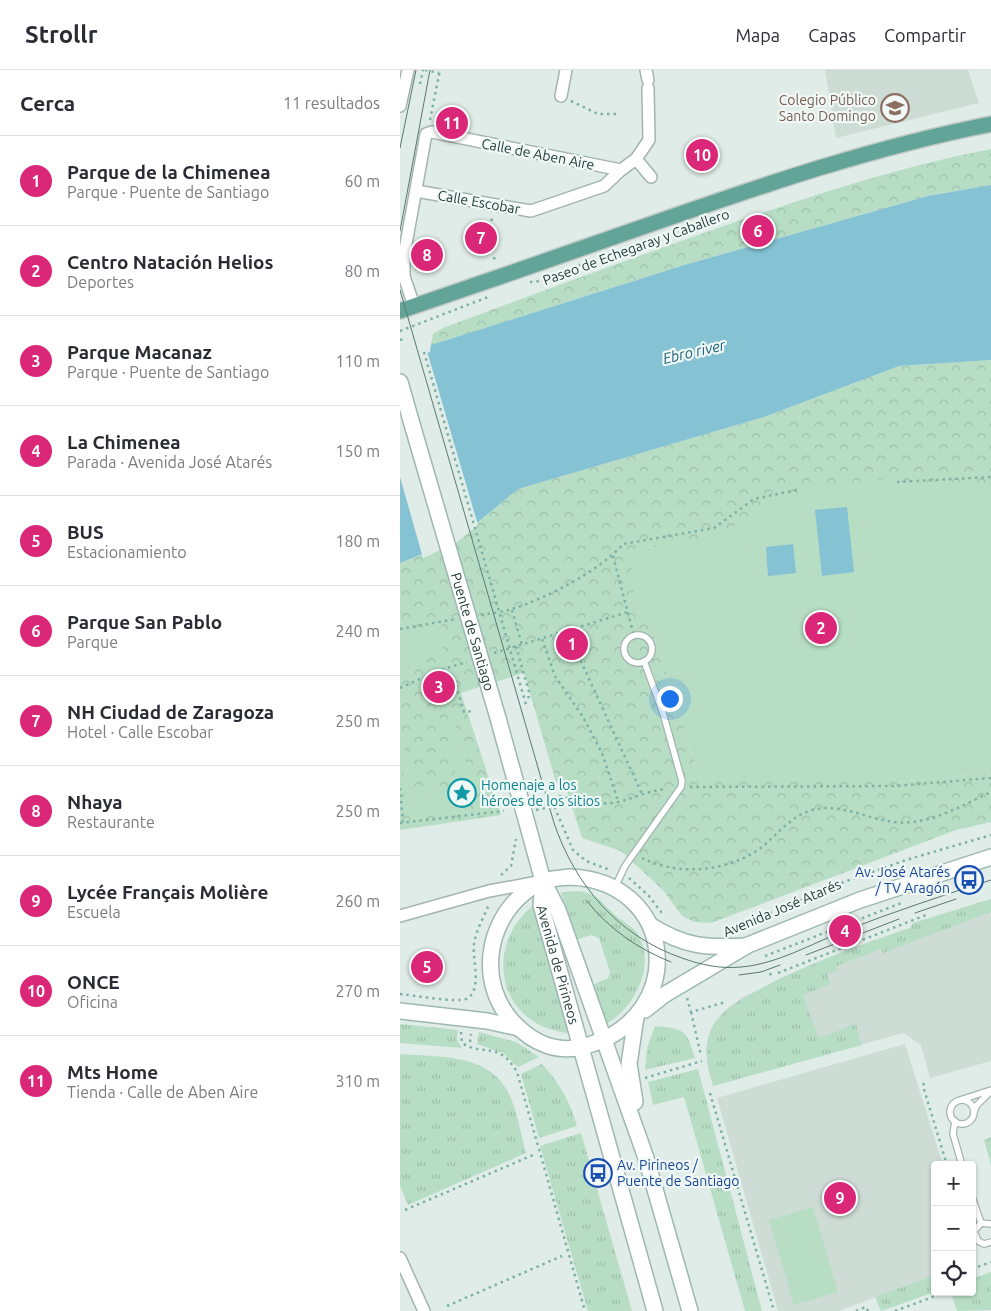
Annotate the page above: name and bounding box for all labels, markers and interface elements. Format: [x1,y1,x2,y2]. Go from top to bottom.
text: Strollr [25,21,98,48]
text: Mapa [735,25,780,45]
text: Capas [808,25,856,45]
text: Compartir [884,25,966,45]
text: Cerca [20,91,75,115]
place label: Colegio Público Santo Domingo [779,92,876,124]
school or university icon: Colegio Público Santo Domingo [880,93,910,123]
text: 11 resultados [283,94,380,112]
pin: 11 [436,104,468,142]
street label: Calle de Aben Aire [480,135,596,173]
pin: 10 [686,136,718,174]
text: Parque de la Chimenea [67,161,271,183]
text: 1 [31,172,41,190]
text: 60 m [344,172,380,190]
text: Parque · Puente de Santiago [67,183,269,201]
street label: Calle Escobar [437,187,522,217]
street label: Paseo de Echegaray y Caballero [541,206,731,288]
pin: 6 [742,212,774,250]
pin: 7 [465,219,497,257]
pin: 8 [411,236,443,274]
text: Centro Natación Helios [67,251,273,273]
text: 2 [31,262,41,280]
text: 80 m [344,262,380,280]
text: Deportes [67,273,134,291]
water label: Ebro river [661,336,728,367]
text: Parque Macanaz [67,341,212,363]
text: 3 [31,352,41,370]
text: 110 m [335,352,380,370]
text: Parque · Puente de Santiago [67,363,269,381]
text: La Chimenea [67,431,181,453]
text: 4 [31,442,41,460]
text: 150 m [335,442,380,460]
text: Parada · Avenida José Atarés [67,453,272,471]
text: BUS [67,521,104,543]
text: 5 [31,532,41,550]
text: 180 m [335,532,380,550]
text: Estacionamiento [67,543,187,561]
street label: Puente de Santiago [448,570,498,693]
pin: 2 [805,609,837,647]
text: Parque San Pablo [67,611,222,633]
text: 6 [31,622,41,640]
text: 240 m [335,622,380,640]
pin: 1 [556,625,588,663]
text: Parque [67,633,118,651]
pin: 3 [423,668,455,706]
your location [657,686,683,712]
text: NH Ciudad de Zaragoza [67,701,274,723]
text: 7 [31,712,41,730]
text: 250 m [335,712,380,730]
text: Hotel · Calle Escobar [67,723,213,741]
place label: Homenaje a los héroes de los sitios [481,777,600,809]
place icon: Homenaje a los héroes de los sitios [447,778,477,808]
text: Nhaya [67,791,123,813]
text: 8 [31,802,41,820]
text: 250 m [335,802,380,820]
text: Restaurante [67,813,155,831]
place label: Av. José Atarés / TV Aragón [855,864,950,896]
bus stop icon: Av. José Atarés / TV Aragón [954,865,984,895]
street label: Avenida José Atarés [721,876,843,940]
text: Lycée Français Molière [67,881,268,903]
text: 9 [31,892,41,910]
text: 260 m [335,892,380,910]
text: Escuela [67,903,121,921]
street label: Avenida de Pirineos [533,903,582,1026]
pin: 4 [829,912,861,950]
pin: 5 [411,948,443,986]
text: ONCE [67,971,120,993]
text: 10 [27,982,45,1000]
text: 270 m [335,982,380,1000]
text: Oficina [67,993,118,1011]
text: Mts Home [67,1061,158,1083]
text: 11 [27,1072,45,1090]
text: 310 m [335,1072,380,1090]
text: Tienda · Calle de Aben Aire [67,1083,258,1101]
place label: Av. Pirineos / Puente de Santiago [617,1157,740,1189]
bus stop icon: Av. Pirineos / Puente de Santiago [583,1158,613,1188]
map controls [931,1161,976,1296]
button: + [931,1161,976,1206]
pin: 9 [824,1179,856,1217]
button: − [931,1206,976,1251]
button: locate [931,1251,976,1296]

